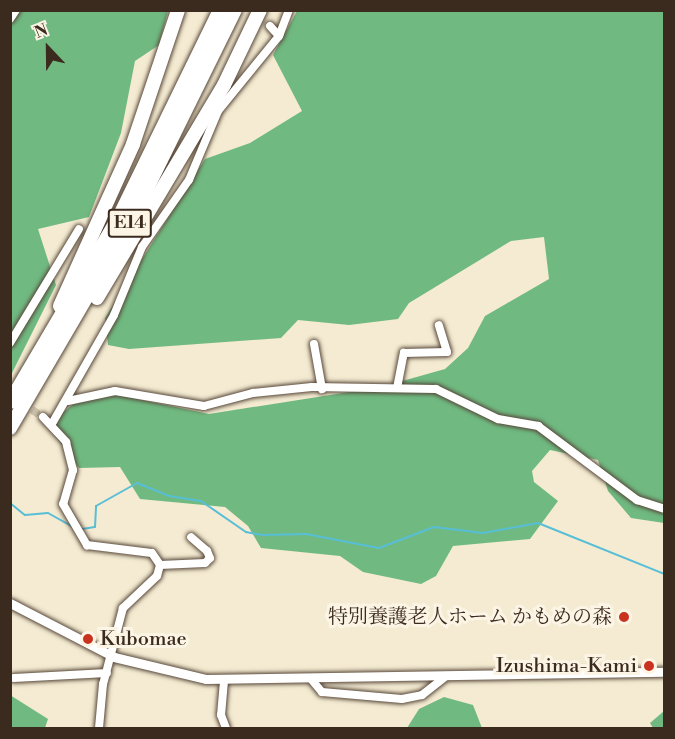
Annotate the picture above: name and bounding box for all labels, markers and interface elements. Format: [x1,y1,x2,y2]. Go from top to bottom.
north arrow [18,18,78,78]
text: N [32,20,51,43]
road number: E14 [108,208,152,238]
place label: 特別養護老人ホーム かもめの森 [328,605,612,629]
marker: 特別養護老人ホーム かもめの森 [617,610,631,624]
place label: Kubomae [100,627,187,651]
marker: Kubomae [81,632,95,646]
place label: Izushima-Kami [496,654,637,678]
marker: Izushima-Kami [642,659,656,673]

